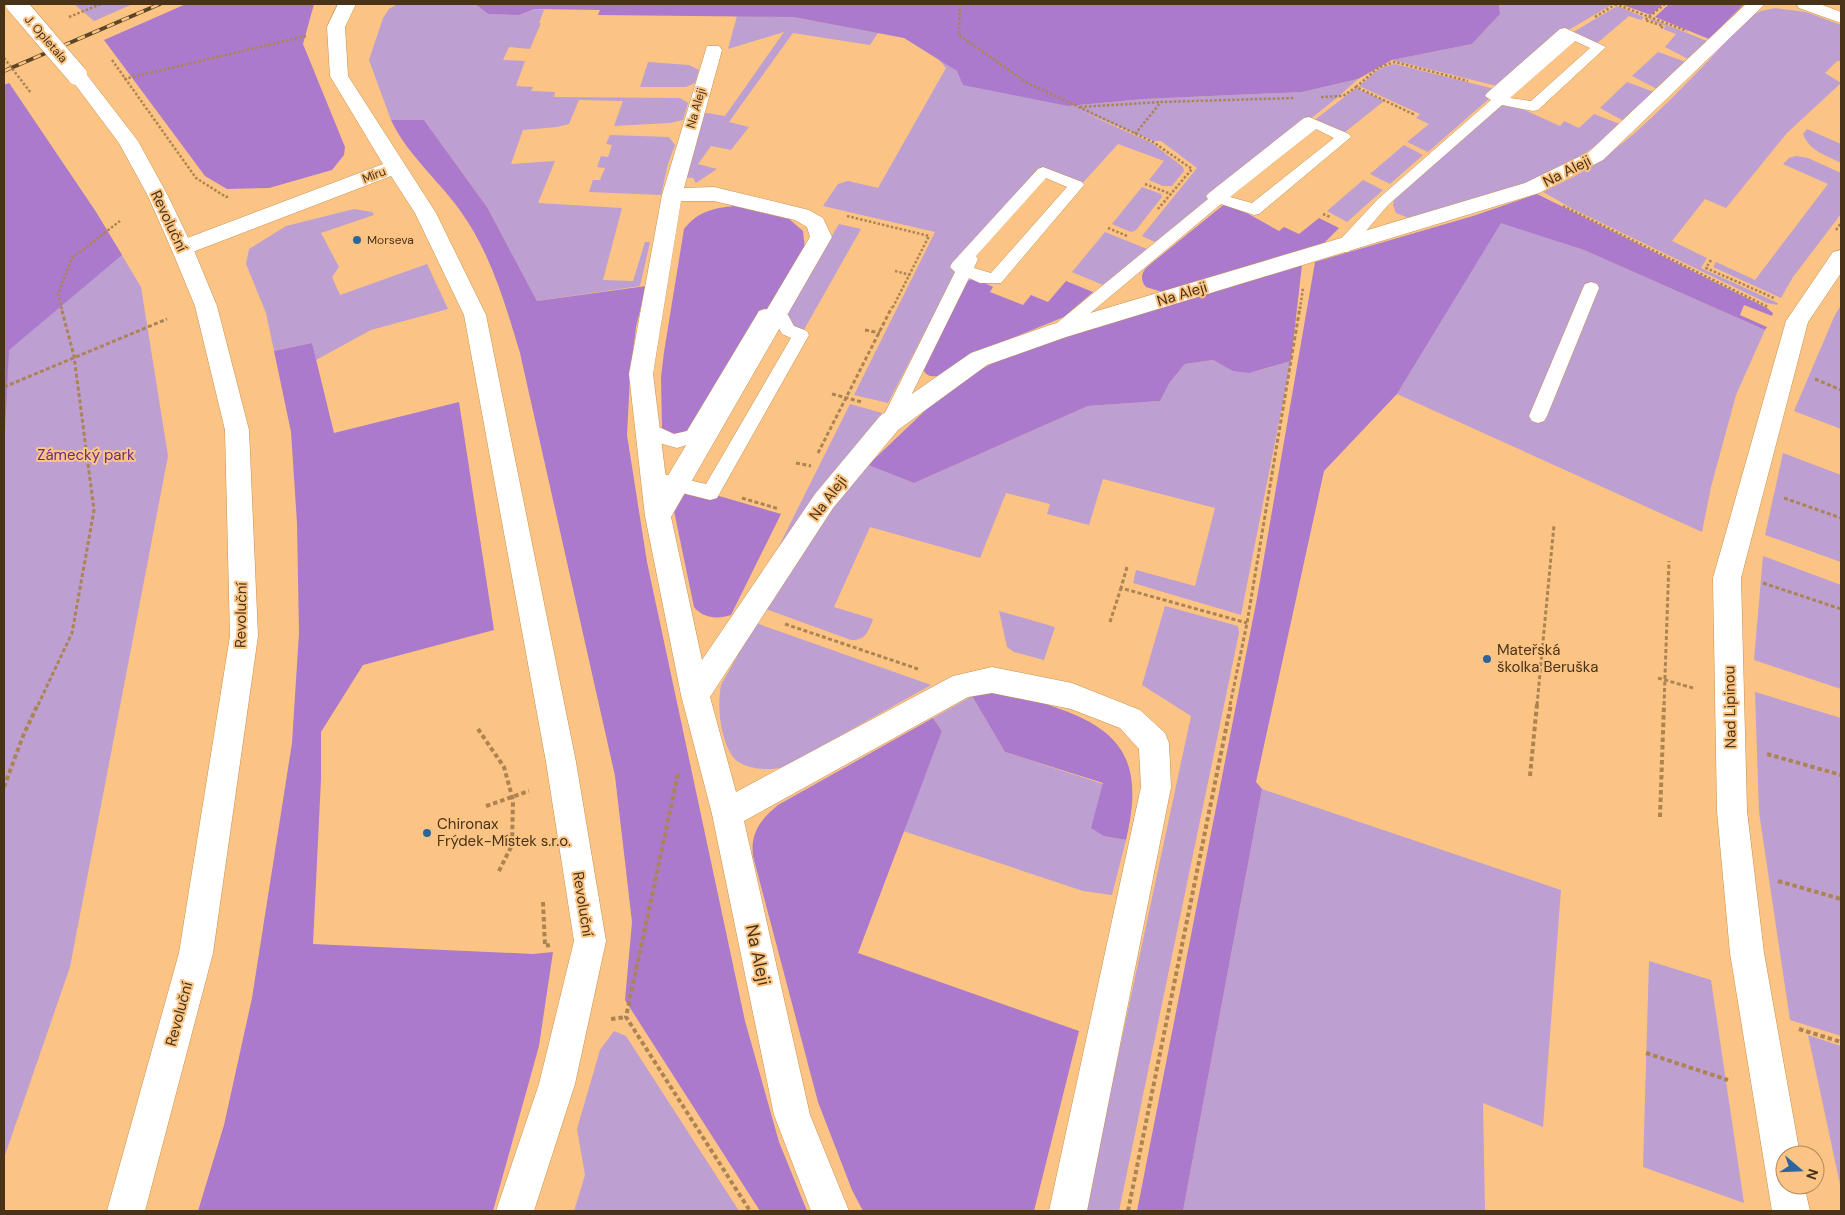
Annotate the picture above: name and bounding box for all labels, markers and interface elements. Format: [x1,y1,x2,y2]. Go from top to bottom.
street label: J. Opletala [21,12,71,66]
street label: Na Aleji [683,86,709,130]
street label: Na Aleji [1539,150,1595,192]
street label: Míru [360,163,388,187]
street label: Revoluční [146,187,192,256]
place label: Morseva [367,232,414,248]
marker: Morseva [351,234,363,246]
street label: Na Aleji [1154,277,1210,311]
park label: Zámecký park [37,445,135,465]
street label: Na Aleji [804,471,852,525]
street label: Revoluční [230,581,252,648]
place label: Mateřská školka Beruška [1497,640,1598,677]
marker: Mateřská školka Beruška [1481,653,1493,665]
street label: Nad Lipinou [1719,666,1741,748]
place label: Chironax Frýdek-Místek s.r.o. [437,814,571,851]
marker: Chironax Frýdek-Místek s.r.o. [421,827,433,839]
street label: Revoluční [568,870,598,939]
street label: Na Aleji [740,922,776,988]
street label: Revoluční [161,979,197,1048]
north arrow [1775,1145,1825,1195]
text: N [1802,1166,1822,1182]

